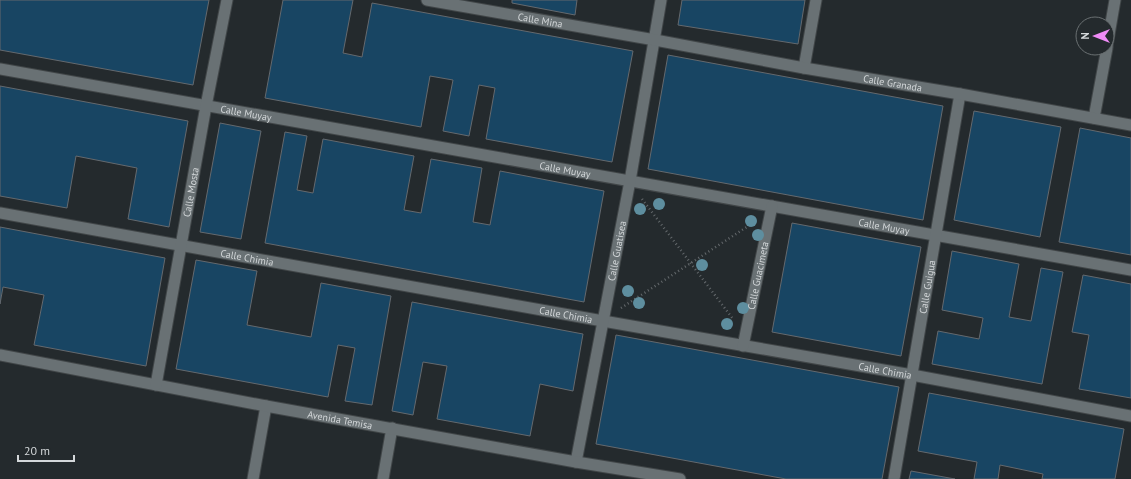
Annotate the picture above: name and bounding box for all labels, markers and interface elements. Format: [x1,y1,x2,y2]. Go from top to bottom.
street label: Calle Mina [517,10,564,30]
north arrow [1075,16,1115,56]
text: N [1078,32,1092,40]
street label: Calle Granada [862,71,923,94]
street label: Calle Muyay [220,102,273,124]
street label: Calle Muyay [539,159,592,180]
street label: Calle Mosta [180,166,201,218]
street label: Calle Muyay [858,215,911,237]
street label: Calle Guatisea [604,220,629,282]
street label: Calle Guacimeta [744,240,771,311]
street label: Calle Chimia [219,246,275,268]
street label: Calle Guigua [916,259,938,315]
street label: Calle Chimia [538,303,594,326]
street label: Calle Chimia [858,359,913,381]
street label: Avenida Temisa [307,407,373,432]
scale bar [18,437,74,463]
text: 20 m [24,443,50,458]

